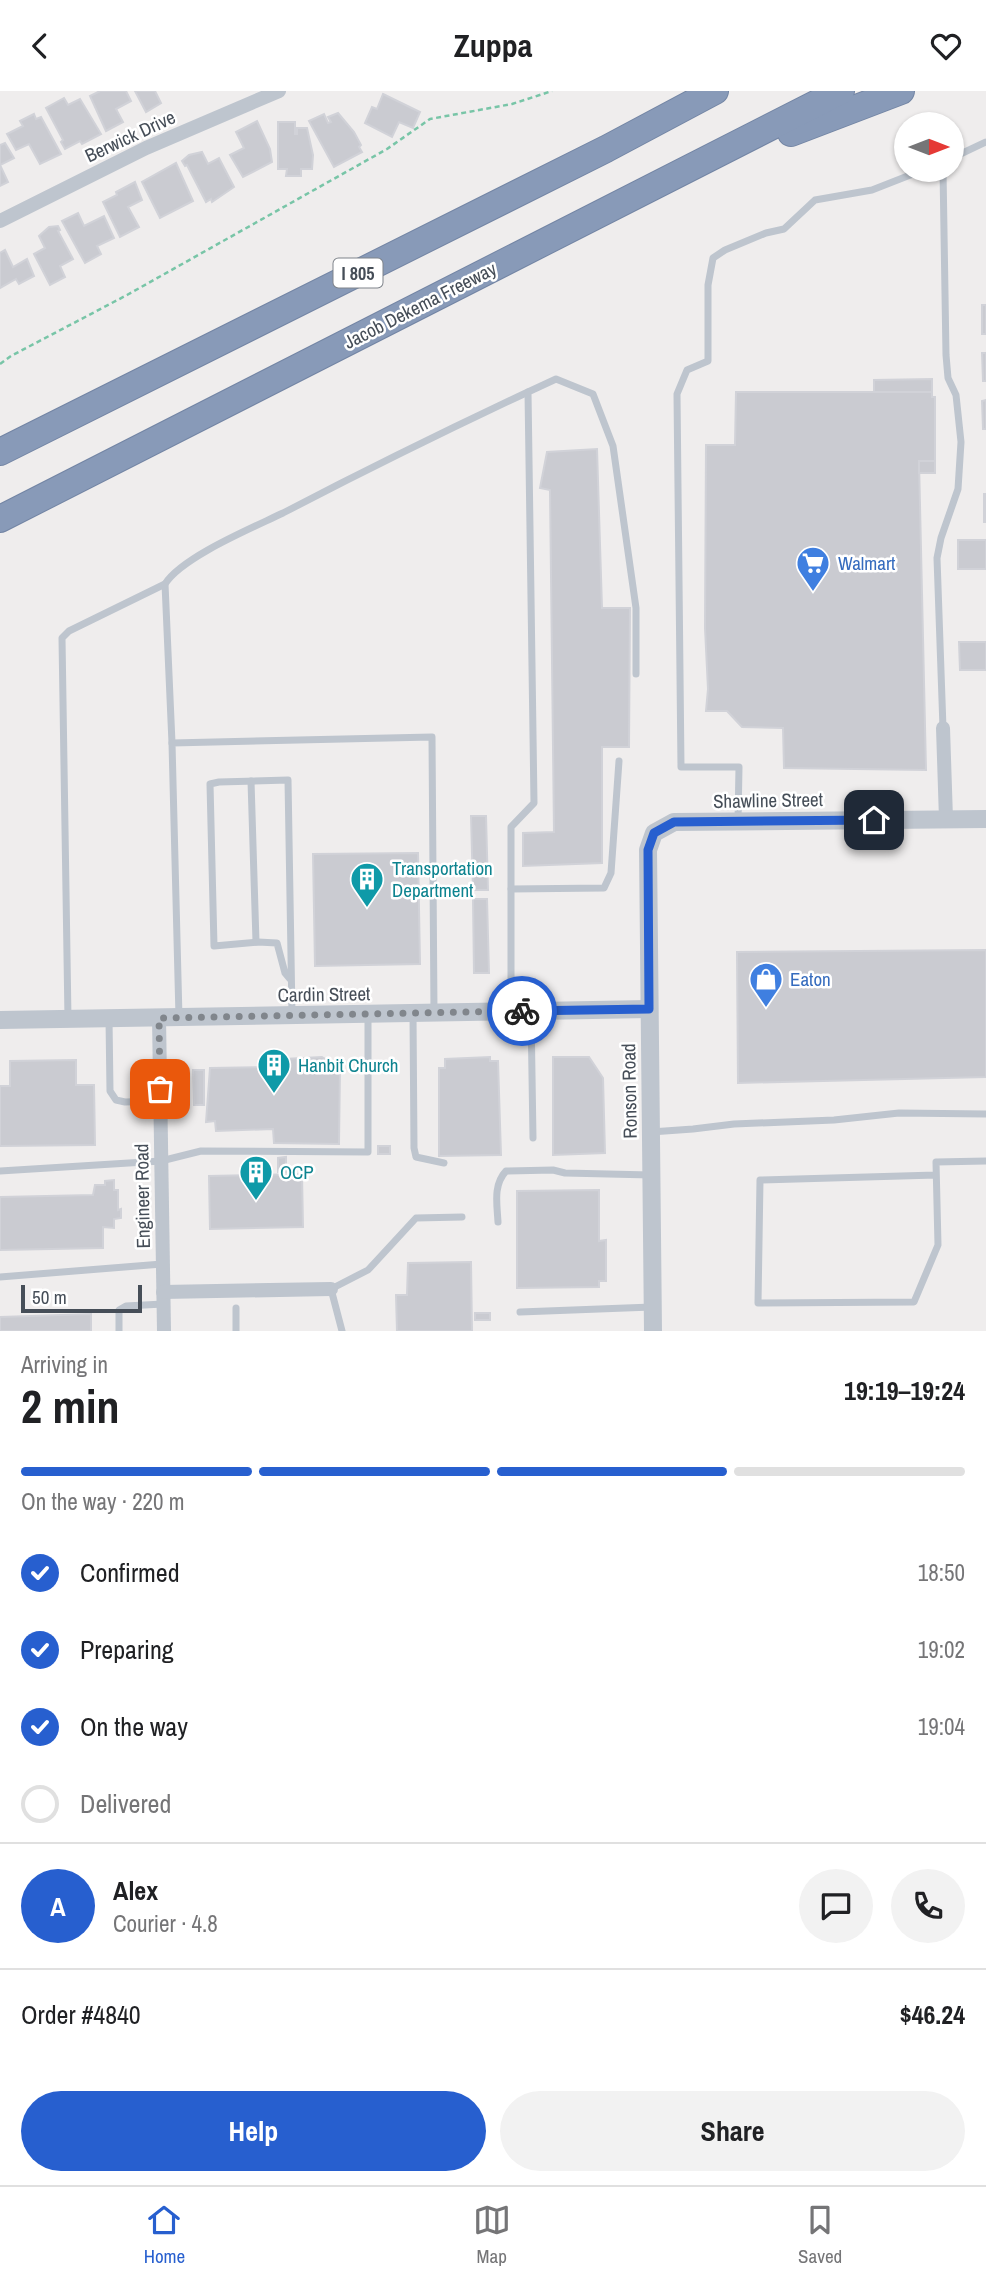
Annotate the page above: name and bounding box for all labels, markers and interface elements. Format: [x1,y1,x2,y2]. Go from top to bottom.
text: Zuppa [454,24,532,67]
icon: back [21,27,59,65]
icon: heart [927,27,965,65]
street label: Berwick Drive [81,104,179,168]
north arrow [894,112,964,182]
map controls [894,112,964,182]
street label: Jacob Dekema Freeway [339,255,501,355]
road number: I 805 [334,259,382,287]
supermarket icon: Walmart [794,544,832,593]
place label: Walmart [838,550,896,576]
street label: Shawline Street [713,786,824,814]
pin [844,790,904,850]
icon: home [855,801,893,839]
place label: Transportation Department [392,855,493,903]
building icon: Transportation Department [348,860,386,909]
shop icon: Eaton [747,960,785,1009]
place label: Eaton [790,966,831,992]
courier [487,976,557,1046]
street label: Cardin Street [277,980,371,1008]
icon: bike [503,992,541,1030]
street label: Ronson Road [615,1043,643,1139]
building icon: Hanbit Church [255,1046,293,1095]
place label: Hanbit Church [298,1052,398,1078]
pin [130,1059,190,1119]
icon: bag [141,1070,179,1108]
street label: Engineer Road [128,1143,156,1249]
building icon: OCP [237,1153,275,1202]
place label: OCP [280,1159,314,1185]
scale bar [21,1282,142,1314]
text: 50 m [32,1284,67,1310]
text: Arriving in [21,1349,108,1380]
text: 19:19–19:24 [844,1373,965,1408]
text: 2 min [21,1375,120,1437]
text: On the way · 220 m [21,1486,185,1517]
icon: check [21,1554,59,1592]
text: Confirmed [80,1555,180,1590]
text: 18:50 [918,1557,965,1588]
icon: check [21,1631,59,1669]
text: Preparing [80,1632,174,1667]
text: 19:02 [918,1634,965,1665]
icon: check [21,1708,59,1746]
text: On the way [80,1709,188,1744]
text: 19:04 [918,1711,965,1742]
text: Delivered [80,1786,171,1821]
button: chat [799,1869,873,1943]
button: phone [891,1869,965,1943]
text: Alex [113,1873,158,1908]
text: A [50,1889,66,1924]
text: Courier · 4.8 [113,1908,218,1939]
text: Order #4840 [21,1997,141,2032]
text: $46.24 [900,1997,965,2032]
button: Help [21,2091,486,2171]
button: Share [500,2091,965,2171]
tab: Home [144,2201,185,2269]
tab: Map [473,2201,511,2269]
tab: Saved [798,2201,842,2269]

